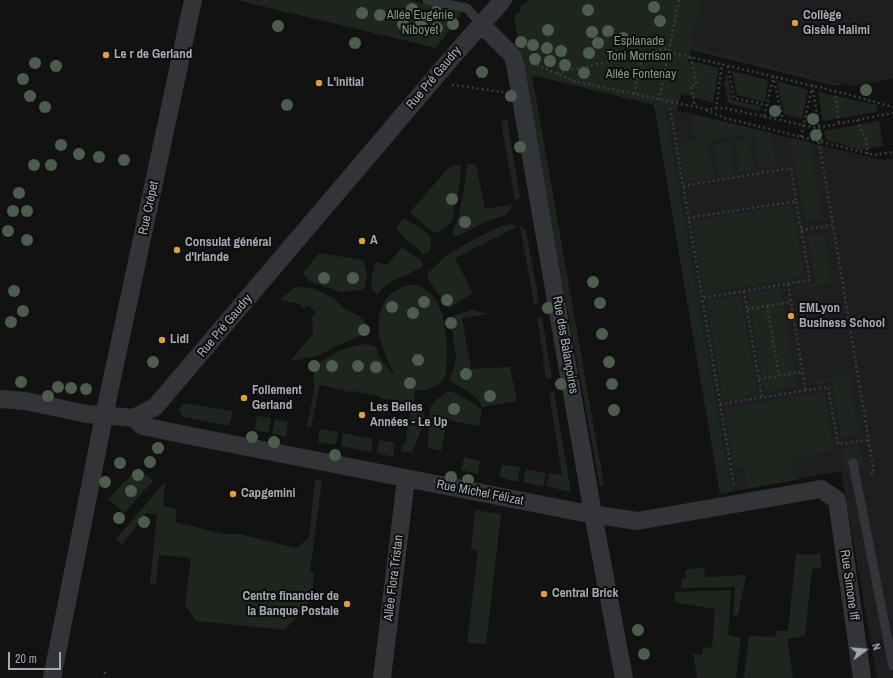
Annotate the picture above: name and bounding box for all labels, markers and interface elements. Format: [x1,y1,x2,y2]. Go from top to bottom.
park label: Allée Eugénie Niboyet [387,8,453,39]
place label: Collège Gisèle Halimi [803,8,870,39]
marker: Collège Gisèle Halimi [790,18,800,28]
park label: Esplanade Toni Morrison [606,34,672,65]
street label: Rue Pré Gaudry [403,43,465,113]
place label: Le r de Gerland [114,47,192,63]
marker: Le r de Gerland [101,50,111,60]
park label: Allée Fontenay [606,67,676,83]
place label: L'initial [327,75,364,91]
marker: L'initial [314,78,324,88]
street label: Rue Crépet [136,180,162,236]
place label: A [370,233,378,249]
place label: Consulat général d'Irlande [185,235,271,266]
marker: A [357,236,367,246]
marker: Consulat général d'Irlande [172,245,182,255]
street label: Rue Pré Gaudry [194,291,256,361]
street label: Rue des Balançoires [549,295,581,395]
place label: EMLyon Business School [799,301,885,332]
marker: EMLyon Business School [786,311,796,321]
place label: Lidl [170,332,189,348]
marker: Lidl [157,335,167,345]
place label: Follement Gerland [252,383,302,414]
marker: Follement Gerland [239,393,249,403]
place label: Les Belles Années - Le Up [370,400,448,431]
marker: Les Belles Années - Le Up [357,410,367,420]
street label: Rue Michel Félizat [435,477,525,509]
place label: Capgemini [241,486,295,502]
marker: Capgemini [228,489,238,499]
street label: Allée Flora Tristan [381,534,407,622]
street label: Rue Simone Iff [836,549,862,621]
place label: Central Brick [552,586,618,602]
place label: Centre financier de la Banque Postale [242,589,339,620]
marker: Central Brick [539,589,549,599]
marker: Centre financier de la Banque Postale [342,599,352,609]
north arrow [845,630,885,670]
text: N [869,642,884,652]
scale bar [10,644,63,670]
text: 20 m [15,651,37,667]

